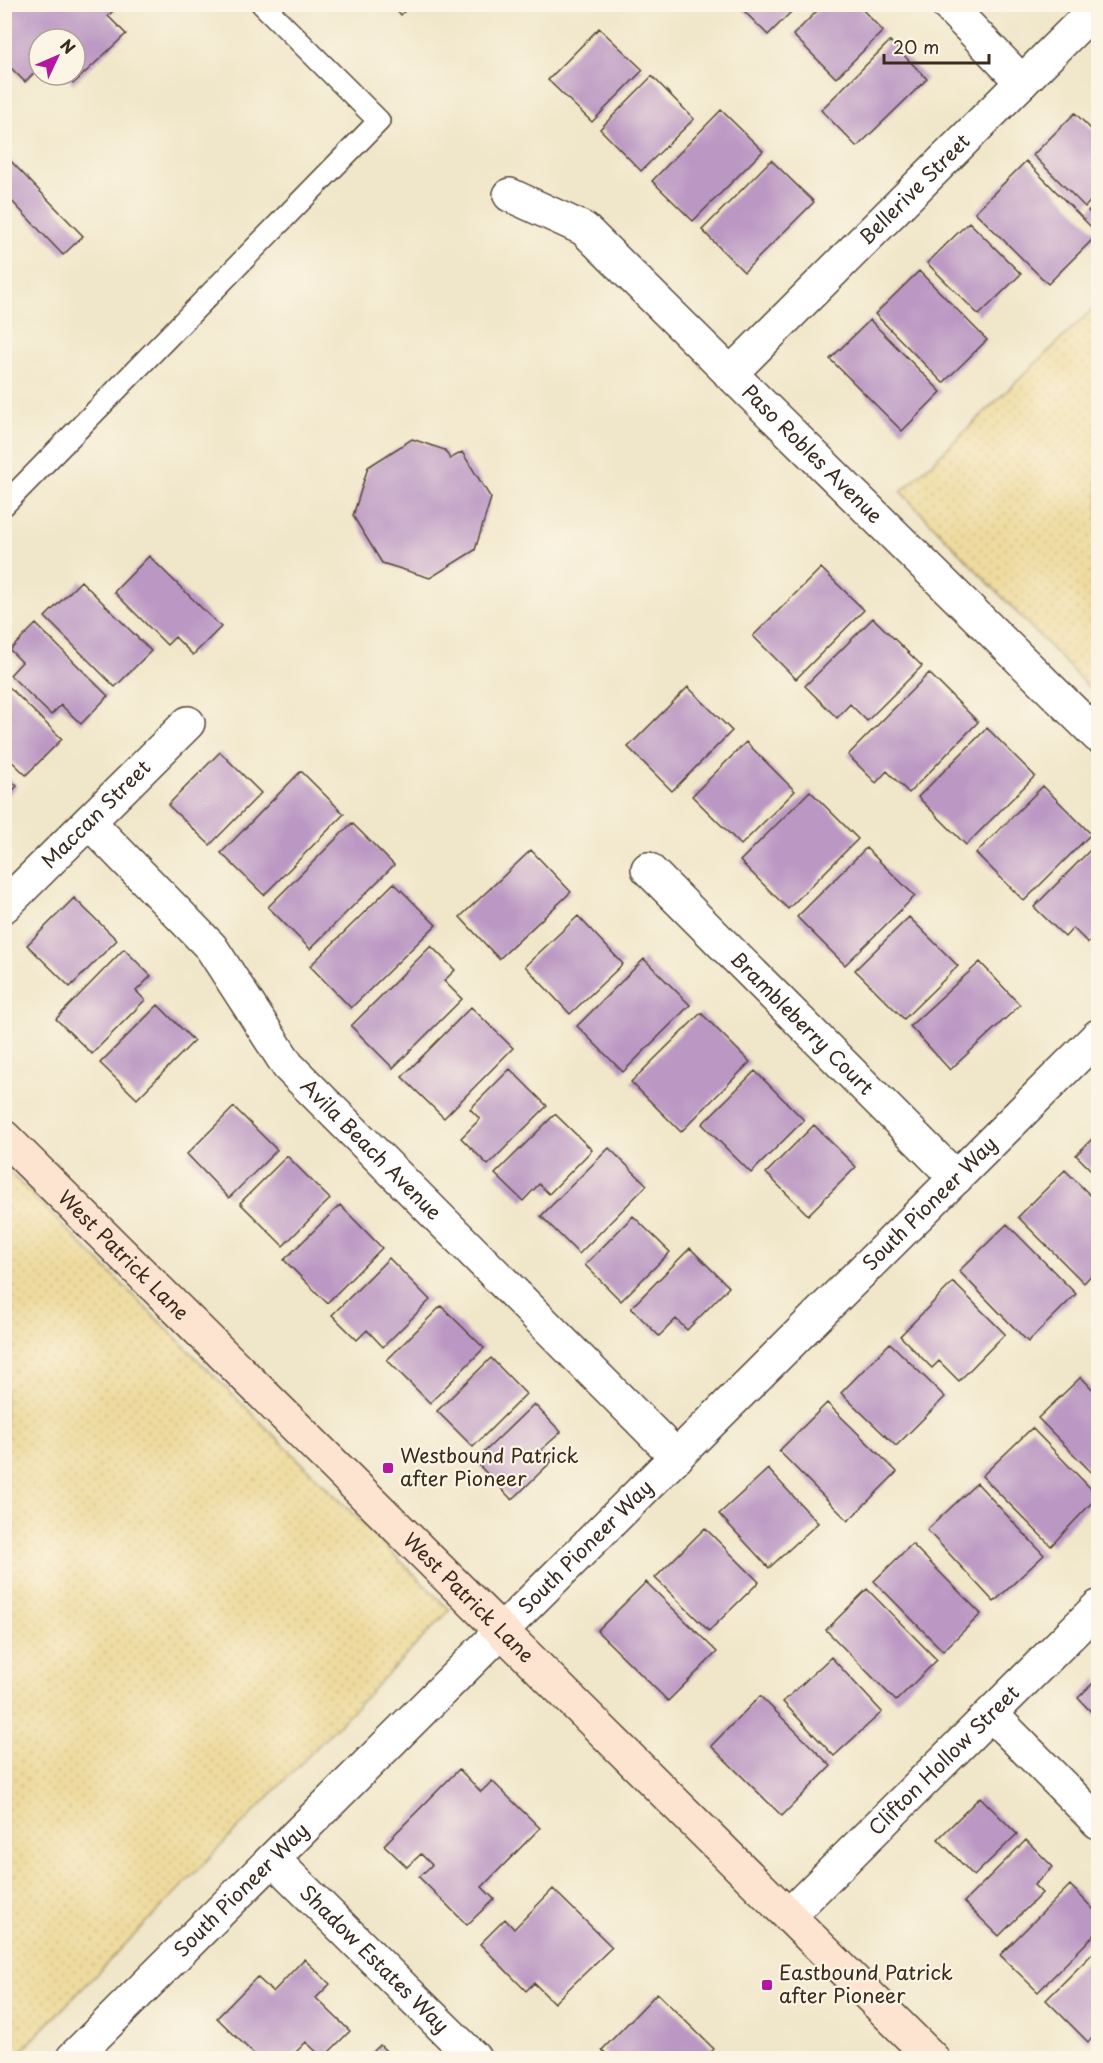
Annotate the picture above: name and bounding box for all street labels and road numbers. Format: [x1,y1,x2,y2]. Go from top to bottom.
street label: Bellerive Street [851,126,976,251]
street label: Paso Robles Avenue [736,377,890,530]
street label: Maccan Street [34,752,157,875]
street label: Brambleberry Court [724,944,881,1101]
street label: Avila Beach Avenue [294,1071,449,1226]
street label: South Pioneer Way [855,1129,1003,1277]
street label: West Patrick Lane [52,1183,196,1327]
street label: South Pioneer Way [511,1472,659,1620]
street label: West Patrick Lane [397,1525,541,1669]
street label: Clifton Hollow Street [861,1678,1026,1842]
street label: South Pioneer Way [167,1815,315,1963]
street label: Shadow Estates Way [293,1877,457,2040]

